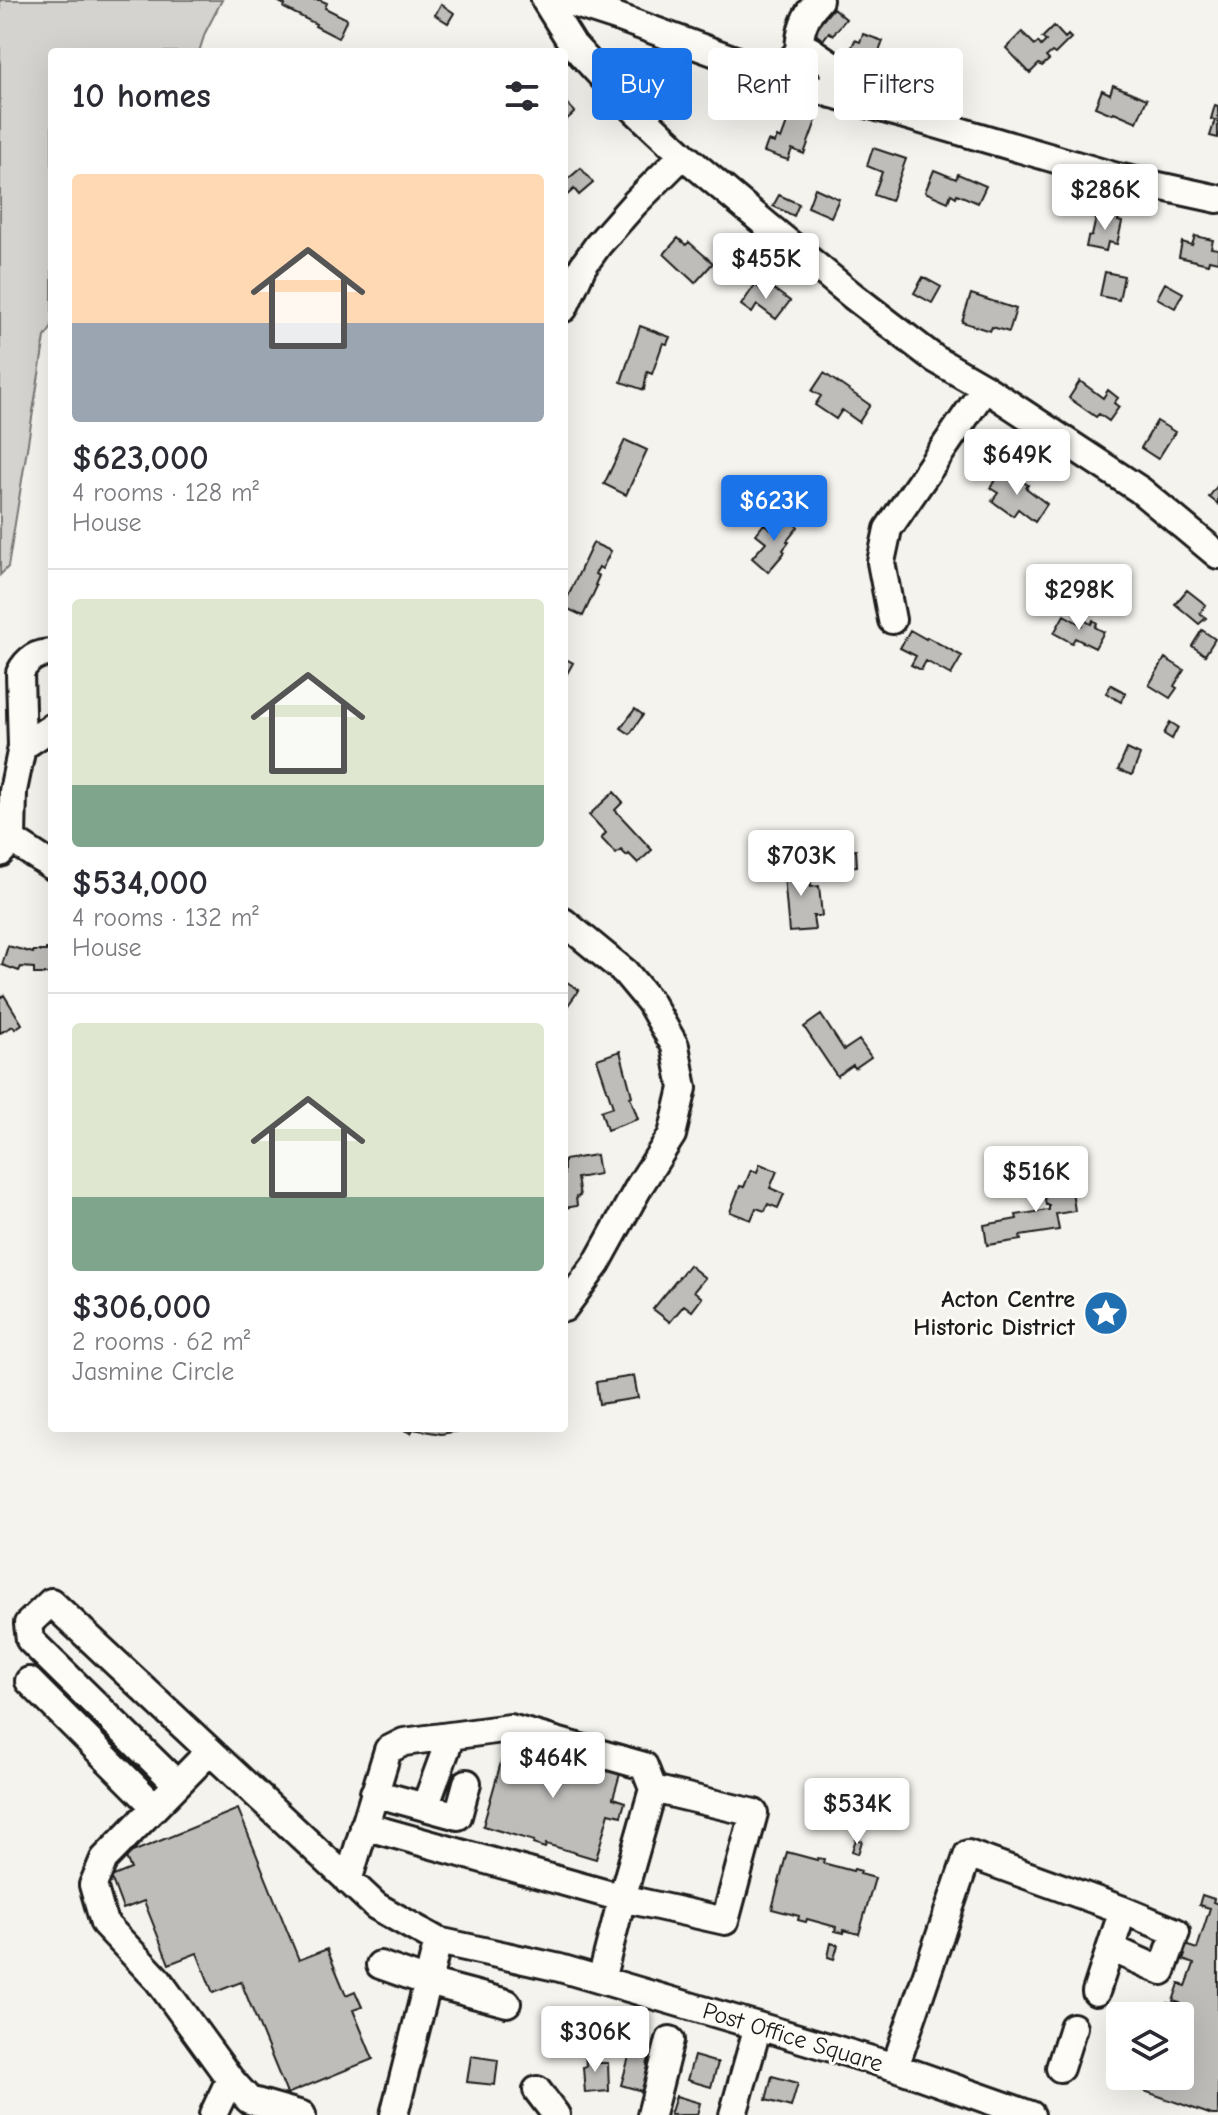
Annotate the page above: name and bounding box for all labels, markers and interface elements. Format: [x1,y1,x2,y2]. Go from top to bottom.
chip: Buy [592,48,692,120]
chip: Rent [708,48,818,120]
chip: Filters [834,48,963,120]
icon: filters [500,74,544,118]
text: 10 homes [72,76,211,116]
pin: $286K [1049,164,1161,232]
text: $286K [1070,175,1140,205]
icon: home [236,226,380,370]
pin: $455K [710,233,822,301]
text: $455K [731,244,801,274]
pin: $649K [961,429,1073,497]
text: $623,000 [72,438,209,478]
text: $649K [982,440,1052,470]
pin: $623K [718,475,830,543]
text: 4 rooms · 128 m² [72,478,259,508]
text: $623K [739,486,809,516]
text: House [72,508,142,538]
pin: $298K [1023,564,1135,632]
text: $298K [1044,575,1114,605]
icon: home [236,651,380,795]
pin: $703K [745,830,857,898]
text: $703K [766,841,836,871]
text: $534,000 [72,863,208,903]
text: 4 rooms · 132 m² [72,903,259,933]
text: House [72,933,142,963]
icon: home [236,1075,380,1219]
pin: $516K [980,1146,1092,1214]
text: $516K [1002,1157,1070,1187]
place label: Acton Centre Historic District [913,1285,1076,1341]
text: $306,000 [72,1287,211,1327]
place icon: Acton Centre Historic District [1082,1289,1130,1337]
text: 2 rooms · 62 m² [72,1327,250,1357]
text: Jasmine Circle [72,1357,234,1387]
pin: $464K [497,1732,609,1800]
text: $464K [519,1743,587,1773]
pin: $534K [801,1778,913,1846]
text: $534K [822,1789,892,1819]
street label: Post Office Square [699,1996,887,2078]
map controls [1106,2002,1194,2090]
button: layers [1106,2002,1194,2090]
pin: $306K [539,2006,651,2074]
text: $306K [559,2017,631,2047]

